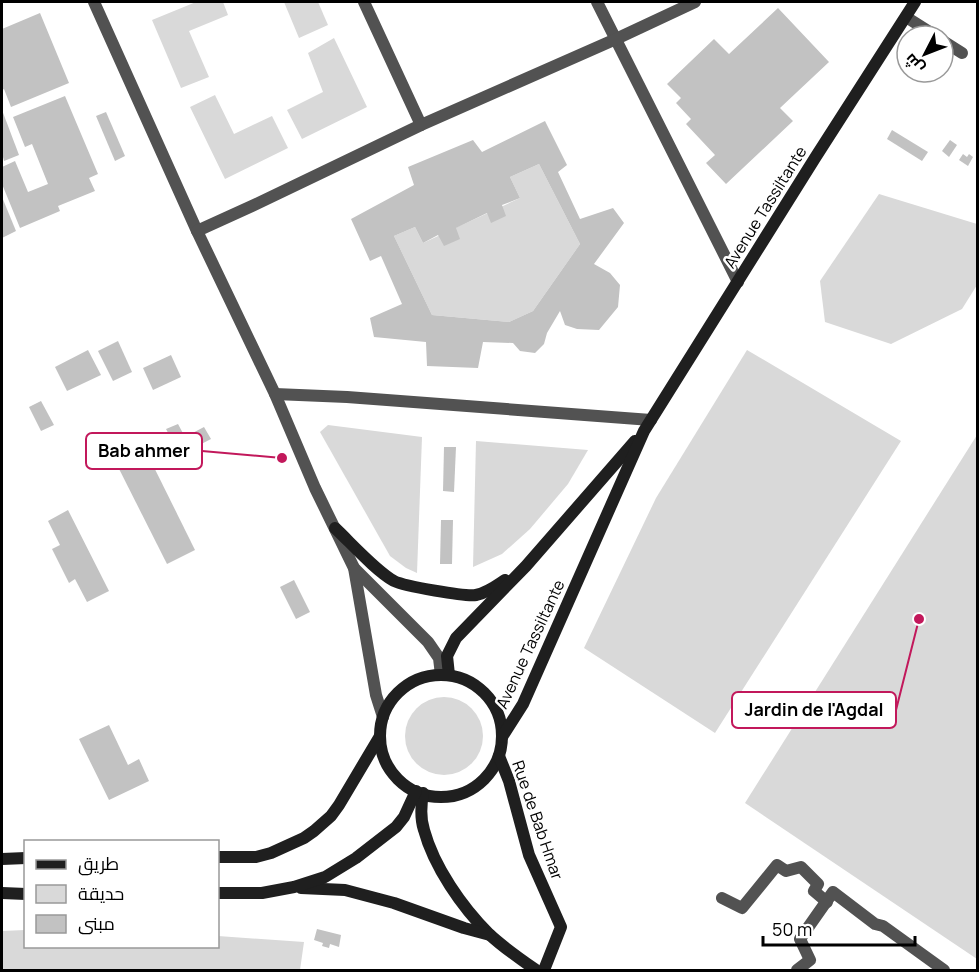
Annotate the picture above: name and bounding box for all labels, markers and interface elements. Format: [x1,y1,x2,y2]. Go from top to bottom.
north arrow [895,24,955,84]
text: ش [899,49,929,79]
street label: Avenue Tassiltante [719,142,811,272]
callout: Bab ahmer [86,433,202,469]
text: Bab ahmer [98,438,190,462]
street label: Avenue Tassiltante [490,576,570,712]
callout: Jardin de l'Agdal [732,692,896,728]
text: Jardin de l'Agdal [744,697,884,721]
street label: Rue de Bab Hmar [507,757,569,883]
legend [24,840,219,948]
text: طريق [78,851,119,876]
text: حديقة [78,881,124,905]
scale bar [763,909,914,947]
text: مبنى [78,911,115,935]
text: 50 m [772,917,812,941]

